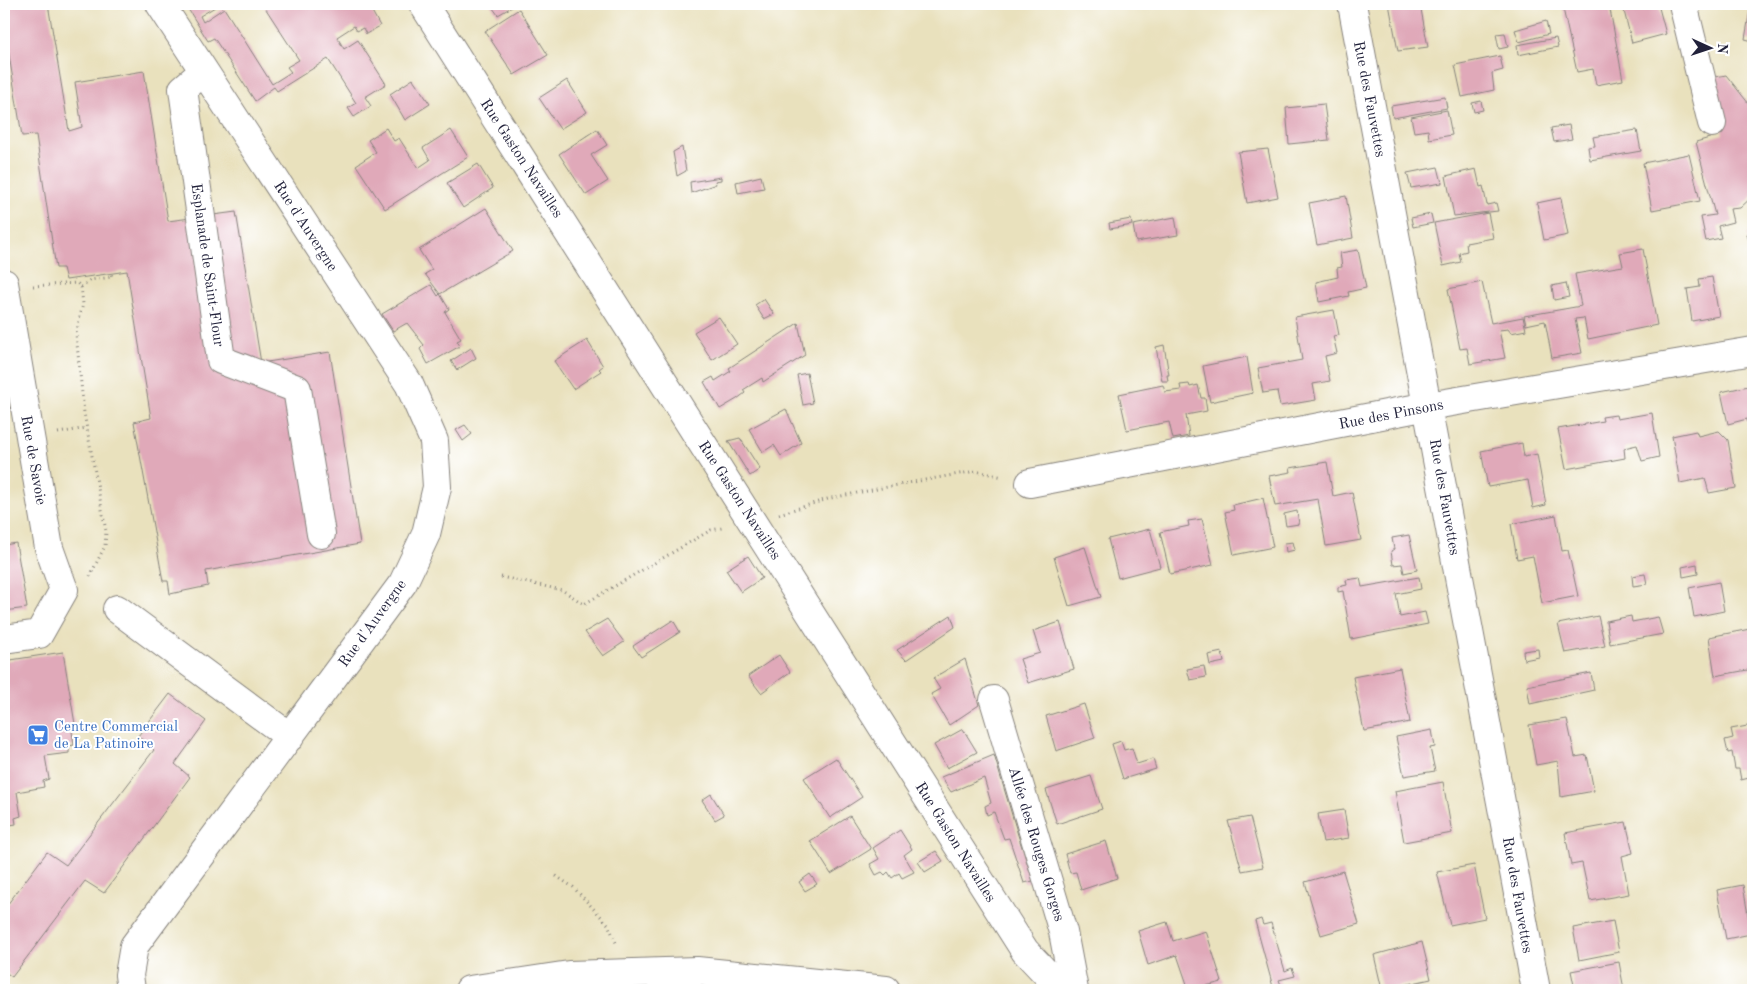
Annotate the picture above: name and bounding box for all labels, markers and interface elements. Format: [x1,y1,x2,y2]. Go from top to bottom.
north arrow [1684,22,1734,72]
street label: Rue des Fauvettes [1350,40,1387,159]
text: N [1715,43,1729,55]
street label: Rue Gaston Navailles [477,97,565,221]
street label: Rue d'Auvergne [270,179,339,275]
street label: Esplanade de Saint-Flour [188,183,225,348]
street label: Rue des Pinsons [1338,398,1445,433]
street label: Rue de Savoie [17,414,48,506]
street label: Rue des Fauvettes [1426,438,1461,557]
street label: Rue Gaston Navailles [695,439,783,563]
street label: Rue d'Auvergne [337,577,410,670]
place label: Centre Commercial de La Patinoire [54,720,178,752]
supermarket icon: Centre Commercial de La Patinoire [26,723,50,747]
street label: Allée des Rouges Gorges [1005,765,1066,924]
street label: Rue Gaston Navailles [912,780,998,905]
street label: Rue des Fauvettes [1499,836,1534,955]

